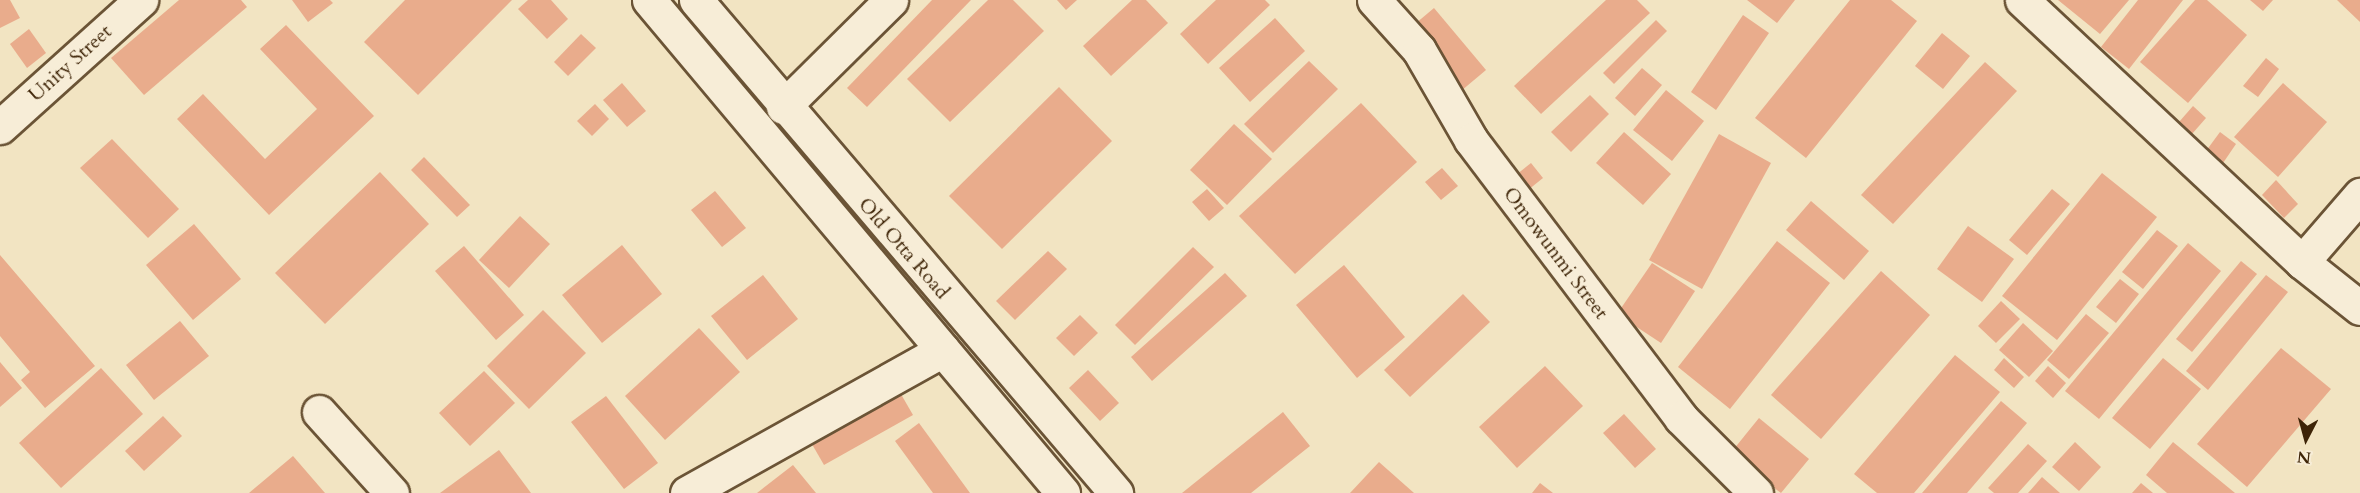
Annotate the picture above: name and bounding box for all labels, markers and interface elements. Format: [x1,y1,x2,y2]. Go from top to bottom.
street label: Unity Street [23,19,117,107]
street label: Omowunmi Street [1498,182,1614,324]
street label: Old Otta Road [854,192,954,304]
north arrow [2276,409,2336,469]
text: N [2296,445,2312,469]

